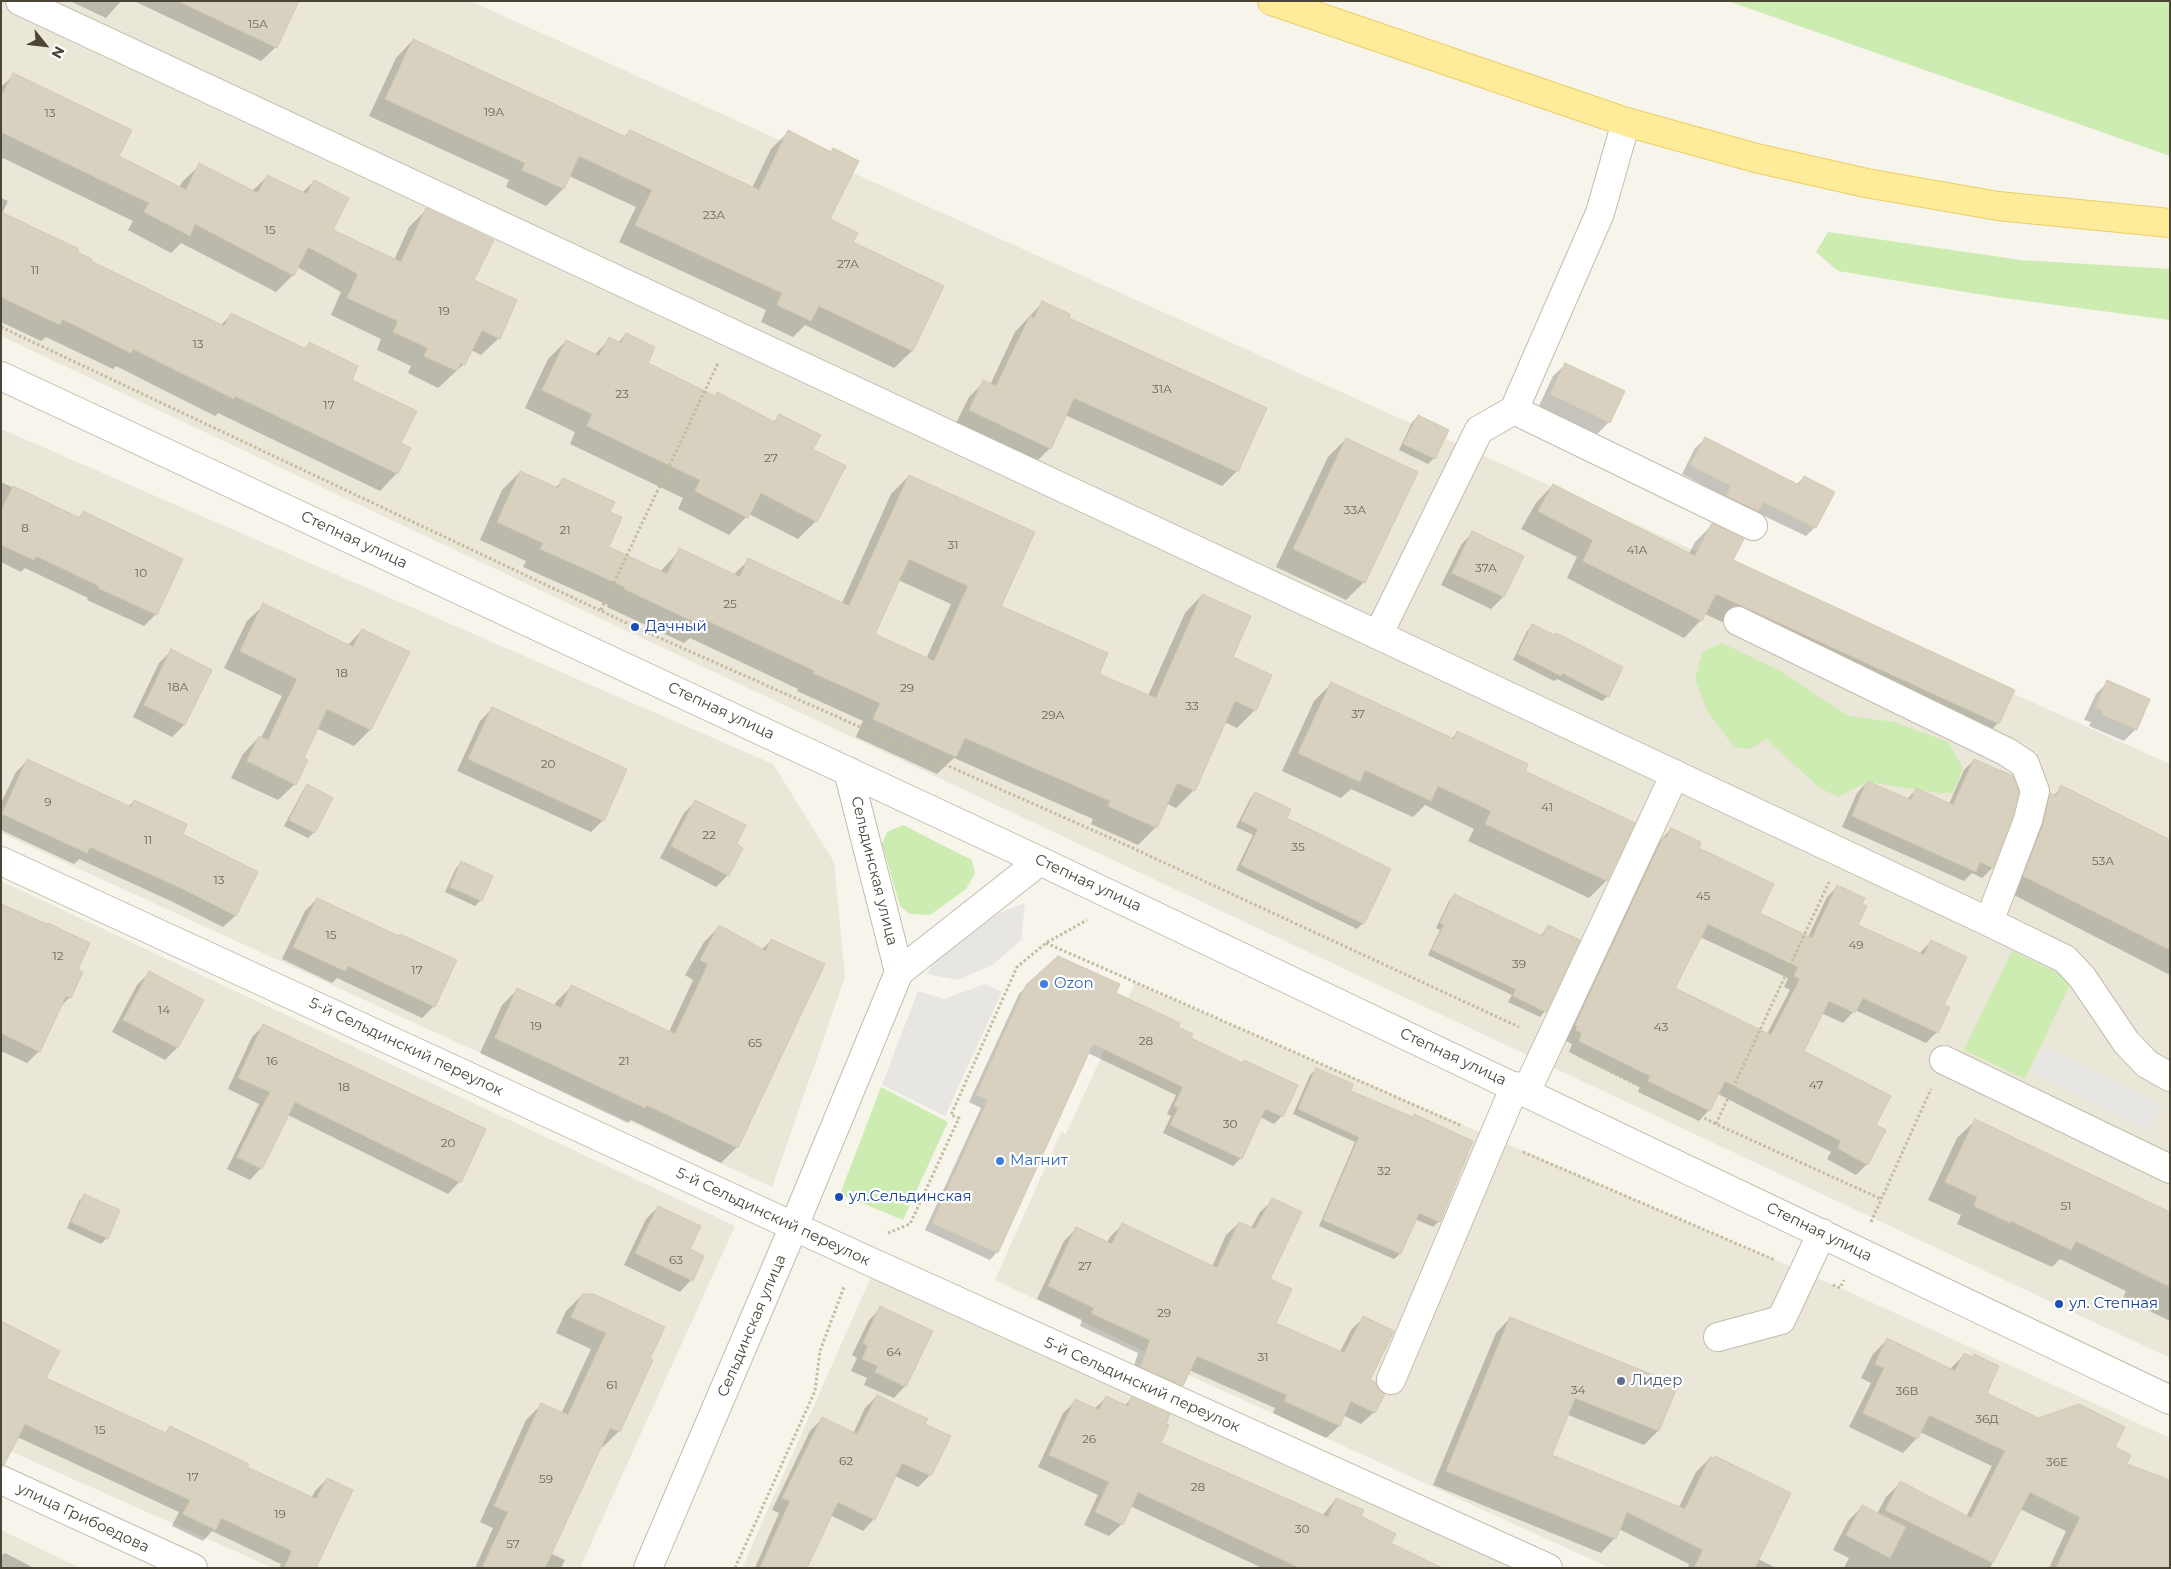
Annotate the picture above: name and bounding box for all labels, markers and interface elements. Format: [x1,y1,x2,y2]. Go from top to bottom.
house number: 15А [248,17,268,31]
north arrow [20,20,70,70]
text: N [48,43,69,62]
house number: 19А [484,105,504,119]
house number: 13 [44,106,56,120]
house number: 23А [703,208,725,222]
house number: 15 [264,223,276,237]
house number: 27А [837,257,859,271]
house number: 11 [31,263,39,277]
house number: 19 [438,304,450,318]
house number: 13 [192,337,204,351]
house number: 31А [1152,382,1172,396]
house number: 23 [615,387,629,401]
house number: 17 [323,398,335,412]
house number: 27 [764,451,778,465]
house number: 33А [1344,503,1366,517]
street label: Степная улица [298,507,410,573]
house number: 8 [21,521,29,535]
house number: 21 [559,523,571,537]
house number: 31 [947,538,959,552]
house number: 41А [1627,543,1647,557]
house number: 37А [1475,561,1497,575]
house number: 10 [135,566,147,580]
house number: 25 [723,597,737,611]
place label: Дачный [645,618,707,636]
marker: Дачный [629,621,641,633]
house number: 18 [336,666,348,680]
street label: Степная улица [665,678,777,744]
house number: 18А [168,680,188,694]
house number: 29 [900,681,914,695]
house number: 33 [1185,699,1199,713]
house number: 37 [1351,707,1365,721]
house number: 29А [1042,708,1064,722]
house number: 20 [541,757,555,771]
house number: 9 [44,795,52,809]
street label: Сельдинская улица [847,795,901,947]
house number: 41 [1541,800,1553,814]
house number: 22 [702,828,716,842]
house number: 11 [144,833,152,847]
house number: 35 [1291,840,1305,854]
street label: Степная улица [1032,850,1144,916]
house number: 53А [2092,854,2114,868]
house number: 13 [213,873,225,887]
house number: 45 [1696,889,1710,903]
house number: 15 [325,928,337,942]
house number: 49 [1848,938,1864,952]
house number: 12 [52,949,64,963]
house number: 39 [1512,957,1526,971]
house number: 17 [411,963,423,977]
place label: Ozon [1054,975,1094,993]
marker: Ozon [1038,978,1050,990]
street label: 5-й Сельдинский переулок [306,994,506,1100]
house number: 14 [158,1003,170,1017]
house number: 19 [530,1019,542,1033]
house number: 43 [1654,1020,1668,1034]
street label: Степная улица [1397,1024,1509,1090]
house number: 28 [1139,1034,1153,1048]
house number: 65 [748,1036,762,1050]
house number: 16 [266,1054,278,1068]
house number: 21 [618,1054,630,1068]
house number: 47 [1809,1078,1823,1092]
house number: 18 [338,1080,350,1094]
house number: 30 [1223,1117,1237,1131]
house number: 20 [441,1136,455,1150]
place label: Магнит [1010,1152,1068,1170]
marker: Магнит [994,1155,1006,1167]
street label: 5-й Сельдинский переулок [673,1164,873,1270]
house number: 32 [1377,1164,1391,1178]
place label: ул.Сельдинская [849,1188,972,1206]
marker: ул.Сельдинская [833,1191,845,1203]
street label: Степная улица [1763,1199,1875,1265]
house number: 51 [2060,1199,2072,1213]
street label: Сельдинская улица [714,1252,790,1400]
house number: 63 [669,1253,683,1267]
house number: 27 [1078,1259,1092,1273]
place label: ул. Степная [2069,1295,2158,1313]
marker: ул. Степная [2053,1298,2065,1310]
house number: 29 [1157,1306,1171,1320]
street label: 5-й Сельдинский переулок [1041,1334,1243,1436]
house number: 64 [886,1345,902,1359]
house number: 31 [1257,1350,1269,1364]
place label: Лидер [1631,1372,1682,1390]
marker: Лидер [1615,1375,1627,1387]
house number: 61 [606,1378,618,1392]
house number: 34 [1571,1383,1585,1397]
house number: 36В [1895,1384,1919,1398]
house number: 36Д [1975,1412,1999,1426]
house number: 15 [94,1423,106,1437]
house number: 26 [1082,1432,1096,1446]
house number: 62 [839,1454,853,1468]
house number: 36Е [2046,1455,2068,1469]
house number: 17 [187,1470,199,1484]
house number: 59 [539,1472,553,1486]
street label: улица Грибоедова [14,1479,152,1557]
house number: 28 [1191,1480,1205,1494]
house number: 19 [274,1507,286,1521]
house number: 30 [1295,1522,1309,1536]
house number: 57 [506,1537,520,1551]

